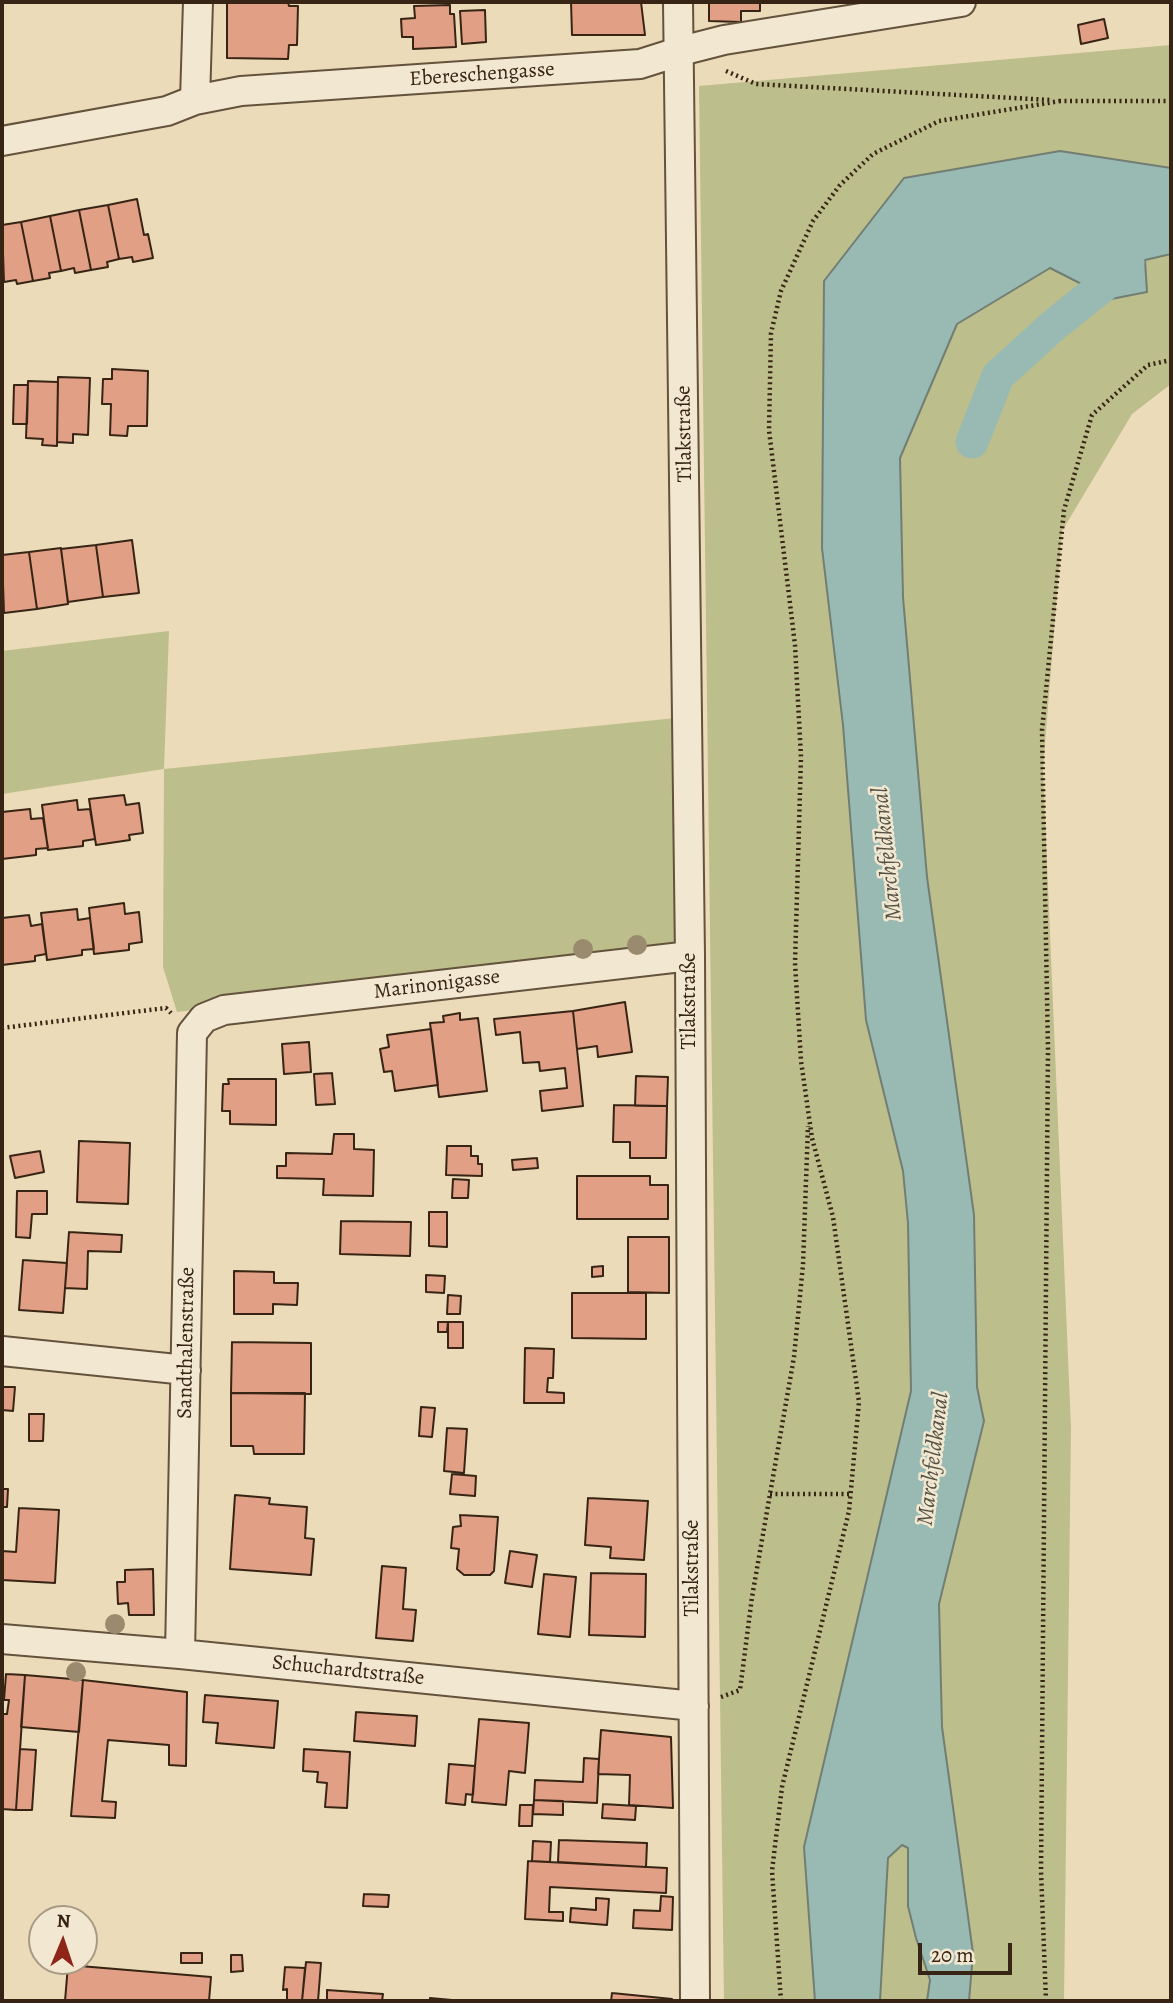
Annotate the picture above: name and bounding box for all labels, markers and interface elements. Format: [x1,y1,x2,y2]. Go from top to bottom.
street label: Ebereschengasse [409,57,555,93]
street label: Tilakstraße [672,385,698,483]
water label: Marchfeldkanal [867,786,909,922]
street label: Tilakstraße [677,953,703,1049]
street label: Marinonigasse [372,965,502,1005]
street label: Sandthalenstraße [173,1267,201,1419]
water label: Marchfeldkanal [912,1391,956,1527]
street label: Tilakstraße [680,1520,706,1616]
street label: Schuchardtstraße [271,1650,425,1692]
north arrow [28,1905,98,1975]
text: N [56,1908,71,1934]
scale bar [921,1930,1016,1974]
text: 20 m [931,1941,974,1969]

